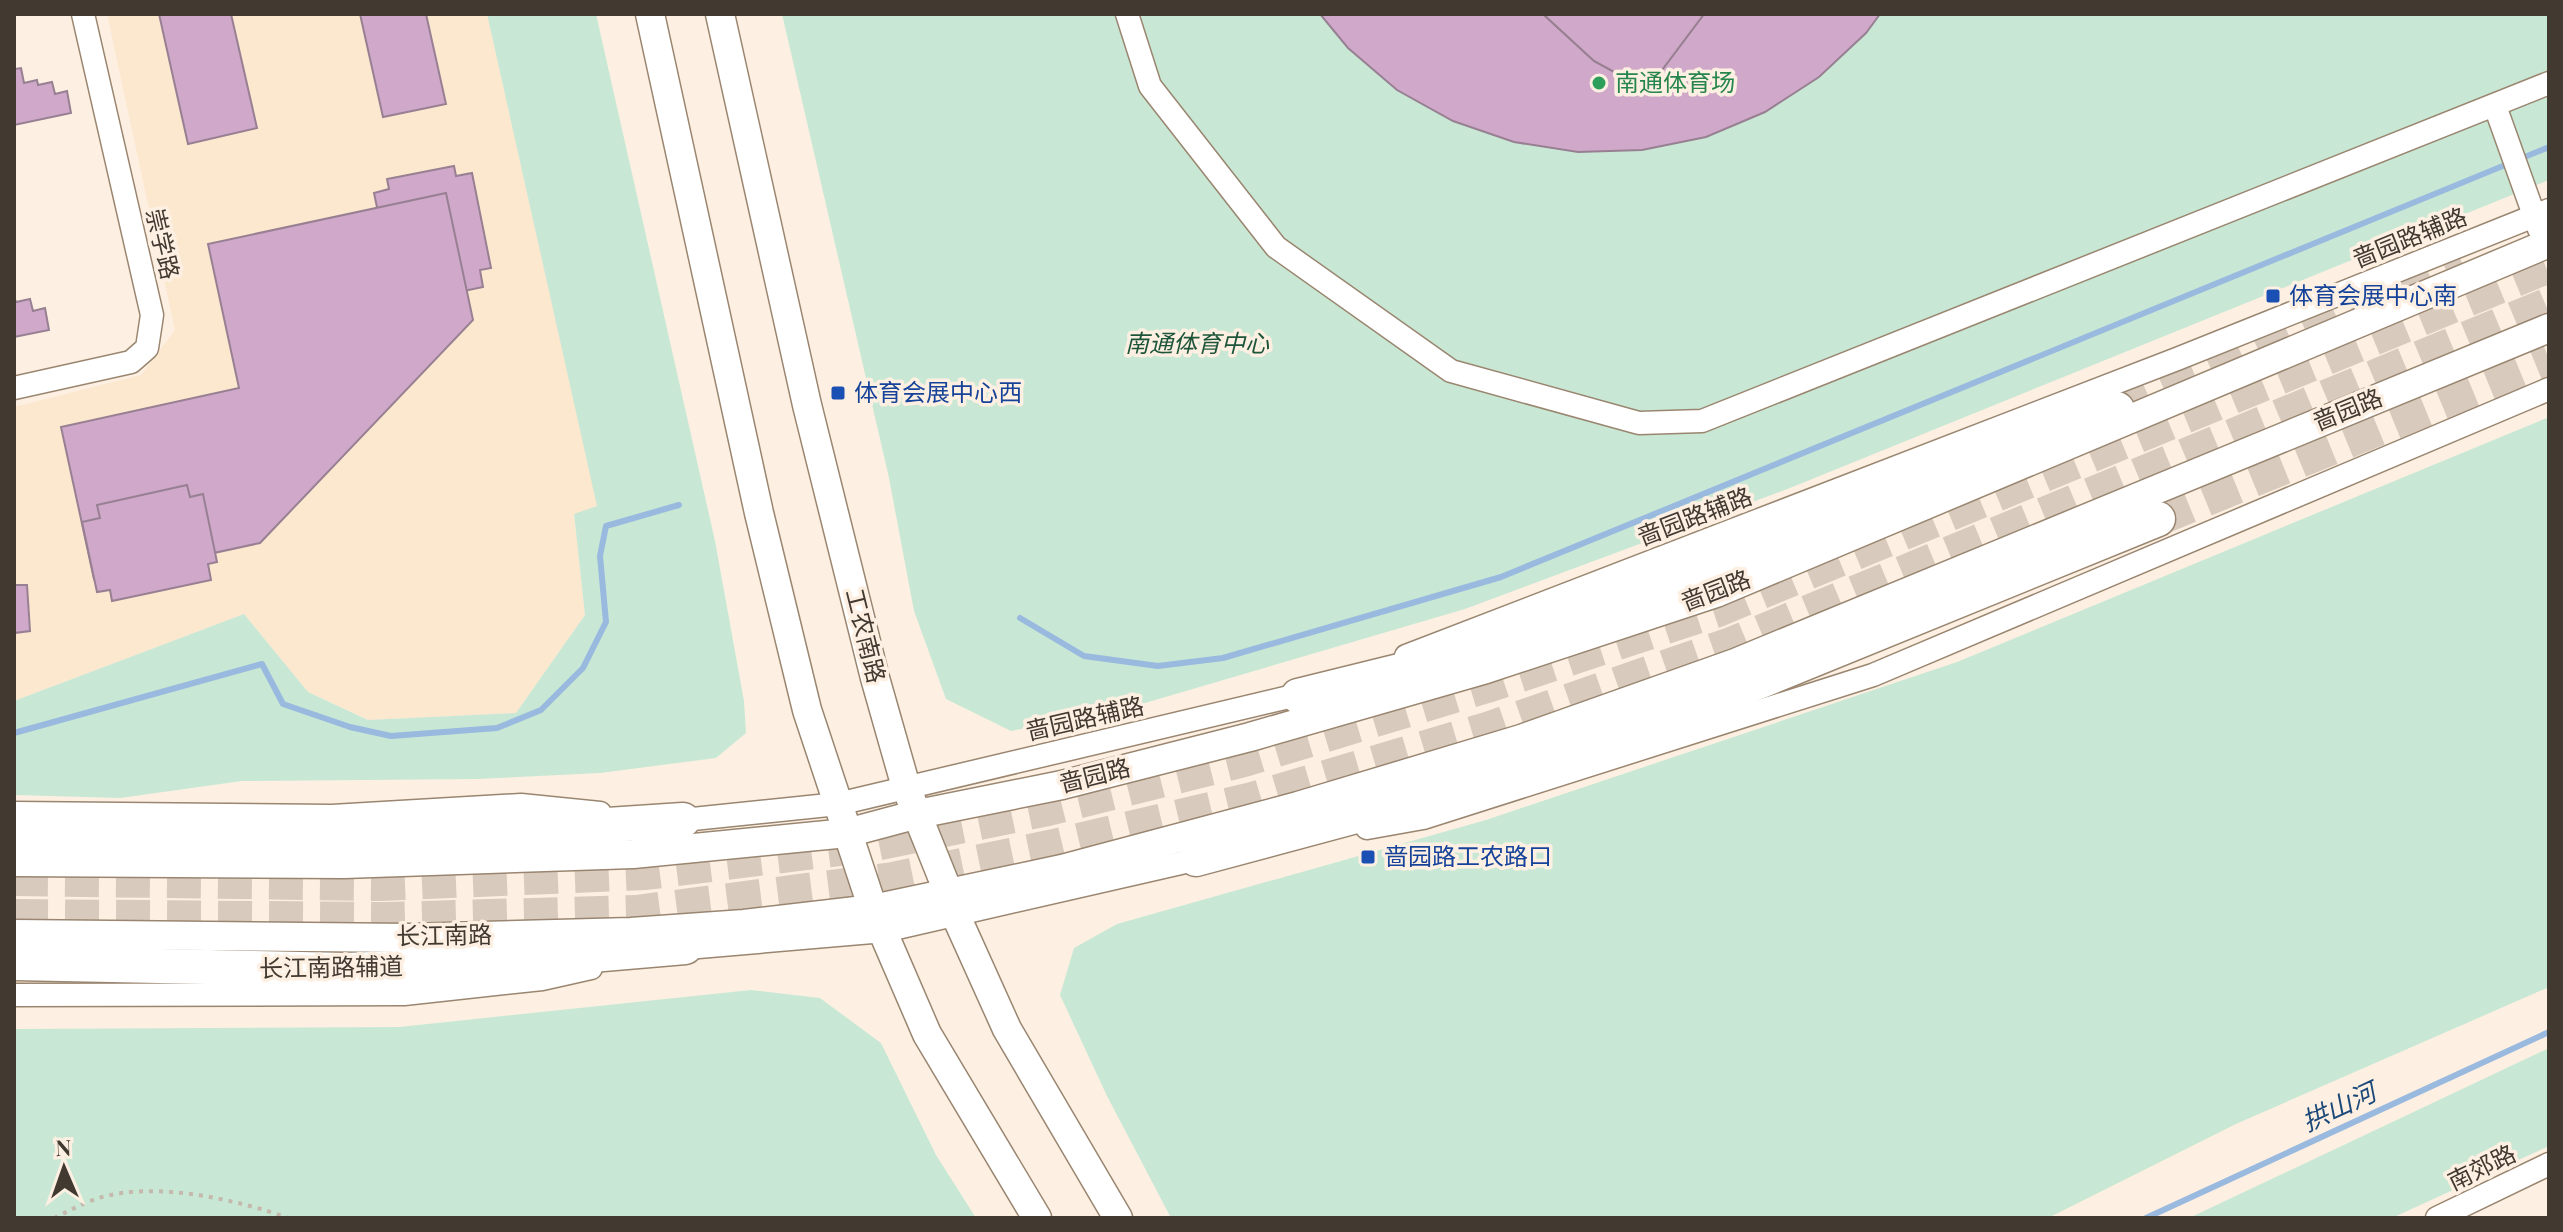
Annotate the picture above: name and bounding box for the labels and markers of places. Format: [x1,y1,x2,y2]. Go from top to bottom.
place label: 南通体育场 [1615,65,1735,97]
marker: 南通体育场 [1590,74,1608,92]
place label: 体育会展中心南 [2289,278,2457,310]
marker: 体育会展中心南 [2264,287,2282,305]
place label: 体育会展中心西 [854,375,1022,407]
marker: 体育会展中心西 [829,384,847,402]
place label: 啬园路工农路口 [1384,839,1552,871]
marker: 啬园路工农路口 [1359,848,1377,866]

